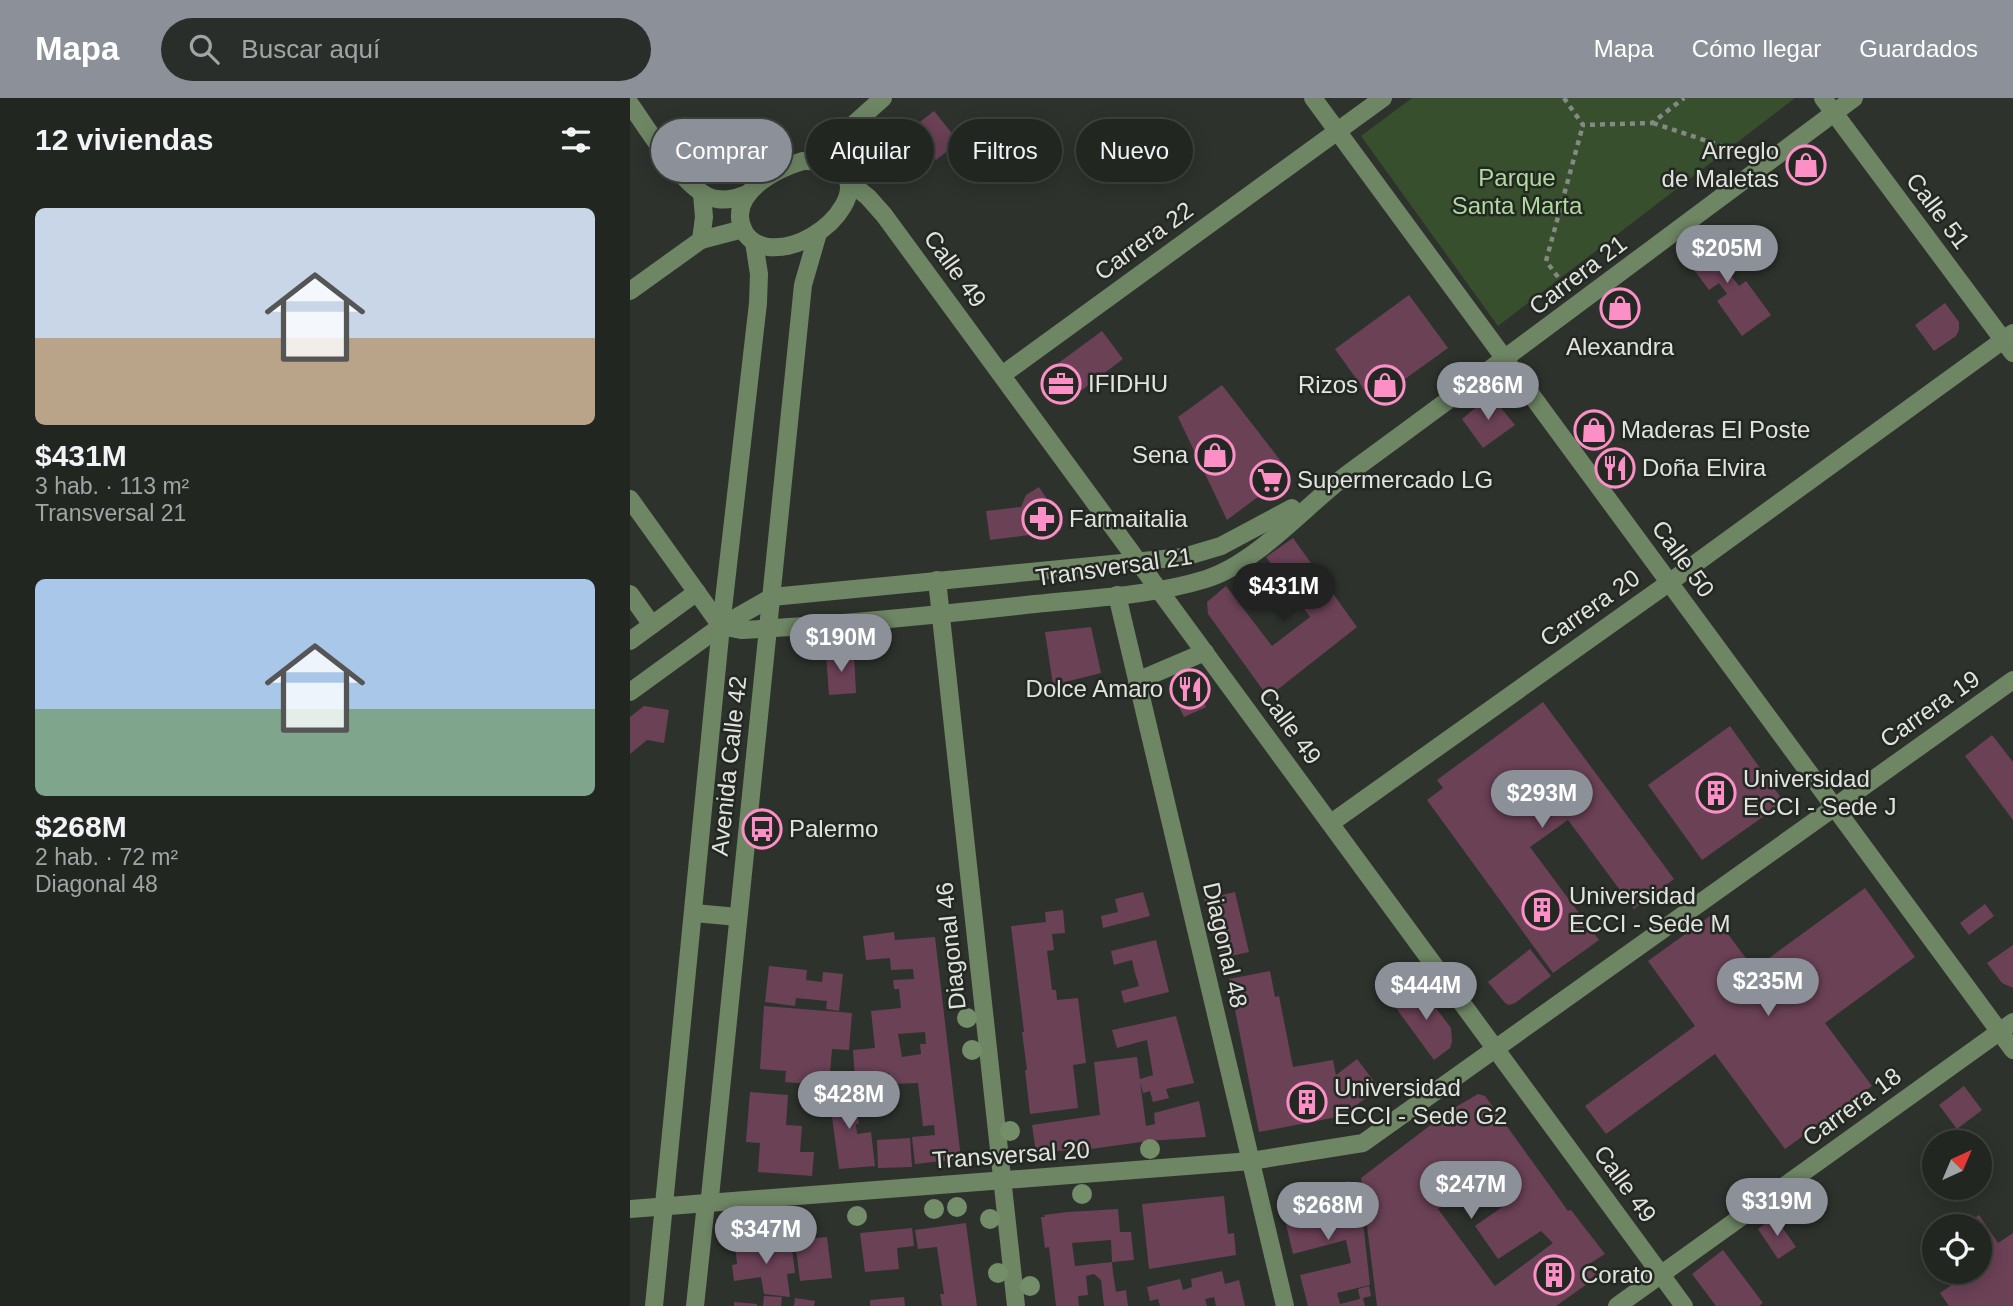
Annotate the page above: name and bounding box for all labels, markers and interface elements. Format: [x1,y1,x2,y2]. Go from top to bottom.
search box [161,18,651,81]
text: Mapa [35,30,119,67]
icon: search [185,30,223,68]
text: Buscar aquí [241,34,380,64]
text: Mapa [1594,35,1654,62]
text: Cómo llegar [1692,35,1821,62]
text: Guardados [1859,35,1978,62]
chip: Comprar [651,119,792,182]
chip: Alquilar [806,119,934,182]
chip: Filtros [948,119,1062,182]
chip: Nuevo [1076,119,1193,182]
icon: filters [557,121,595,159]
text: 12 viviendas [35,123,213,156]
place label: Arreglo de Maletas [1662,137,1779,192]
shop icon: Arreglo de Maletas [1785,144,1827,186]
park label: Parque Santa Marta [1452,164,1583,219]
street label: Calle 51 [1901,167,1976,254]
street label: Carrera 22 [1089,196,1198,285]
street label: Calle 49 [919,225,992,312]
pin: $205M [1678,226,1776,285]
street label: Carrera 21 [1524,229,1632,320]
text: $205M [1692,235,1762,261]
icon: home [252,254,378,380]
shop icon: Alexandra [1599,287,1641,329]
place label: Alexandra [1566,333,1675,360]
pin: $286M [1439,362,1537,422]
office icon: IFIDHU [1040,363,1082,405]
shop icon: Rizos [1364,364,1406,406]
place label: IFIDHU [1088,370,1168,397]
place label: Rizos [1298,371,1358,398]
text: $286M [1453,372,1523,398]
shop icon: Maderas El Poste [1573,409,1615,451]
place label: Maderas El Poste [1621,416,1810,443]
shop icon: Sena [1194,434,1236,476]
text: $431M [35,439,127,472]
place label: Sena [1132,441,1189,468]
restaurant icon: Doña Elvira [1594,447,1636,489]
place label: Doña Elvira [1642,454,1767,481]
supermarket icon: Supermercado LG [1249,459,1291,501]
place label: Supermercado LG [1297,466,1493,493]
text: 3 hab. · 113 m² [35,473,189,499]
pharmacy icon: Farmaitalia [1021,498,1063,540]
text: Transversal 21 [35,500,186,526]
place label: Farmaitalia [1069,505,1188,532]
street label: Calle 50 [1647,515,1720,602]
street label: Transversal 21 [1034,542,1194,591]
pin: $431M [1235,564,1333,623]
street label: Carrera 20 [1535,564,1644,652]
text: $431M [1249,573,1319,599]
pin: $190M [792,614,890,674]
text: $190M [806,624,876,650]
icon: home [252,625,378,751]
street label: Carrera 19 [1875,665,1984,753]
restaurant icon: Dolce Amaro [1169,668,1211,710]
street label: Avenida Calle 42 [706,675,751,857]
place label: Dolce Amaro [1026,675,1163,702]
street label: Calle 49 [1254,682,1327,769]
place label: Universidad ECCI - Sede J [1743,765,1896,820]
pin: $293M [1493,770,1591,830]
building icon: Universidad ECCI - Sede J [1695,772,1737,814]
text: $293M [1507,780,1577,806]
bus stop icon: Palermo [741,808,783,850]
text: $268M [35,810,127,843]
place label: Palermo [789,815,878,842]
text: 2 hab. · 72 m² [35,844,178,870]
text: Diagonal 48 [35,871,158,897]
street label: Diagonal 48 [1198,879,1253,1010]
street label: Diagonal 46 [930,881,971,1011]
place label: Universidad ECCI - Sede M [1569,882,1730,937]
building icon: Universidad ECCI - Sede M [1521,889,1563,931]
pin: $235M [1719,958,1817,1018]
pin: $444M [1377,962,1475,1022]
text: $235M [1733,968,1803,994]
text: $444M [1391,972,1461,998]
street label: Carrera 18 [1797,1062,1906,1151]
pin: $428M [800,1072,898,1131]
place label: Universidad ECCI - Sede G2 [1334,1074,1507,1129]
text: $428M [814,1081,884,1107]
building icon: Universidad ECCI - Sede G2 [1286,1081,1328,1123]
north arrow [1922,1130,1992,1200]
map controls [1922,1130,1992,1284]
street label: Transversal 20 [931,1136,1091,1173]
street label: Calle 49 [1589,1140,1662,1227]
pin: $247M [1422,1162,1520,1221]
text: $247M [1436,1171,1506,1197]
pin: $319M [1728,1178,1826,1238]
pin: $268M [1279,1182,1377,1242]
text: $319M [1742,1188,1812,1214]
text: $268M [1293,1192,1363,1218]
pin: $347M [717,1206,815,1266]
button: locate [1922,1214,1992,1284]
text: $347M [731,1216,801,1242]
building icon: Corato [1533,1254,1575,1296]
place label: Corato [1581,1261,1653,1288]

